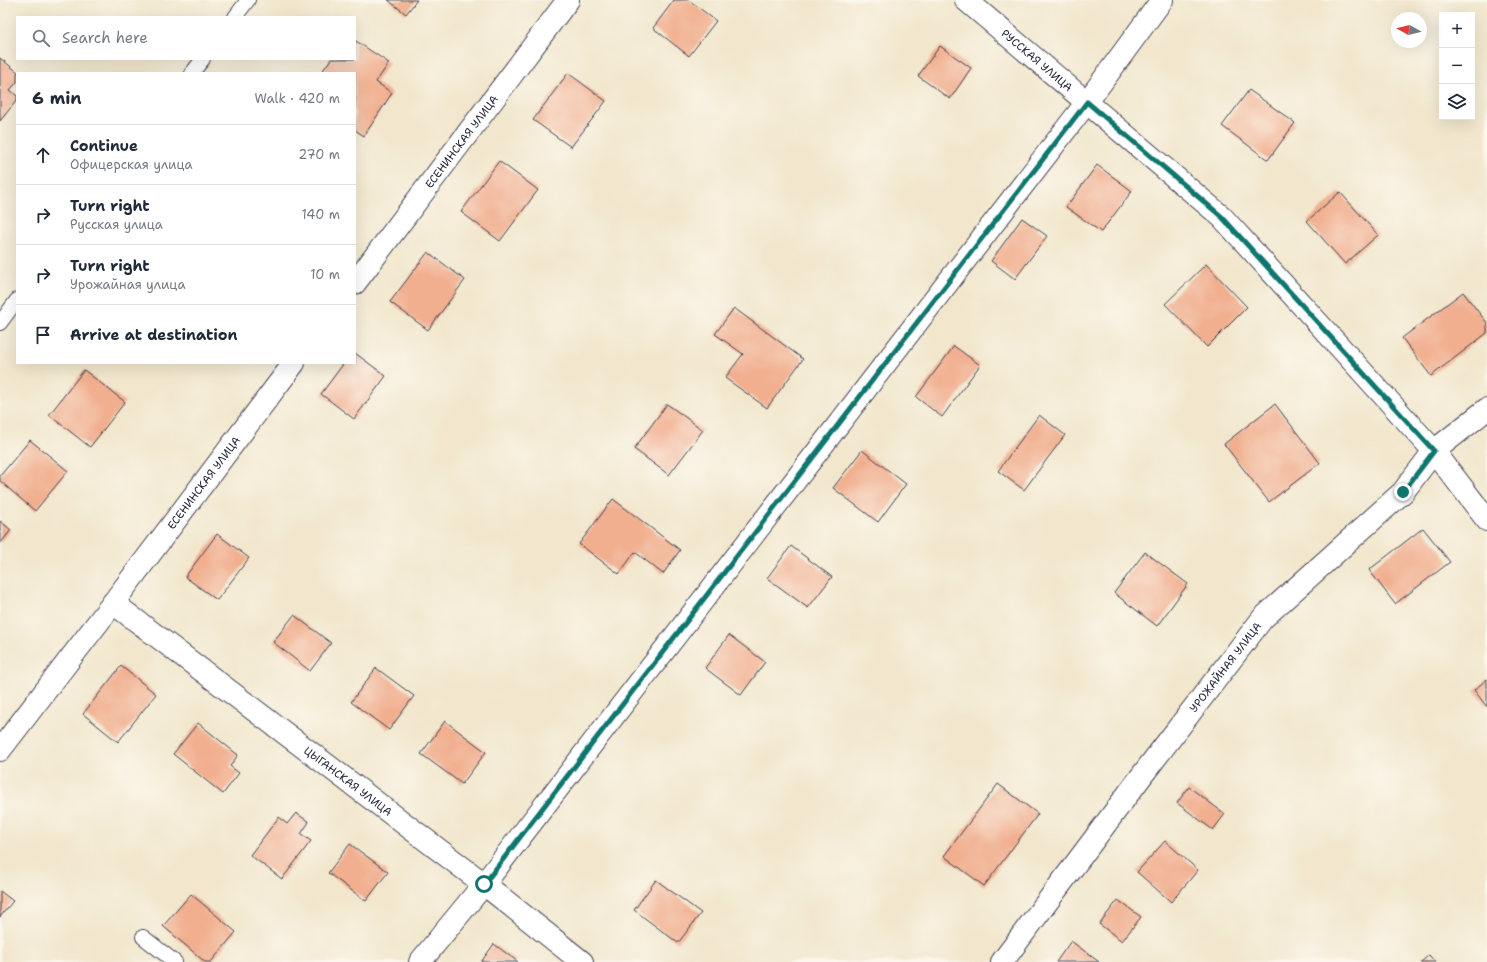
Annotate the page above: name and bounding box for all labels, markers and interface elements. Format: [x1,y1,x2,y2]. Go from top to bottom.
north arrow [1391,12,1427,48]
map controls [1439,12,1475,120]
button: + [1439,12,1475,48]
search box [16,16,356,60]
street label: РУССКАЯ УЛИЦА [998,26,1075,95]
icon: search [30,27,52,49]
text: Search here [62,28,148,48]
button: − [1439,48,1475,84]
button: layers [1439,84,1475,120]
text: 6 min [32,87,82,109]
text: Walk · 420 m [254,90,340,107]
street label: ЕСЕНИНСКАЯ УЛИЦА [422,92,502,191]
text: Continue [70,136,138,156]
icon: ahead [32,144,54,166]
text: 270 m [298,146,340,163]
text: Офицерская улица [70,156,193,173]
text: Turn right [70,196,150,216]
icon: right [32,204,54,226]
text: 140 m [301,206,340,223]
text: Русская улица [70,216,163,233]
text: Turn right [70,256,150,276]
icon: right [32,264,54,286]
text: 10 m [310,266,340,283]
text: Урожайная улица [70,276,186,293]
icon: arrive [32,324,54,346]
text: Arrive at destination [70,325,238,345]
street label: ЕСЕНИНСКАЯ УЛИЦА [164,433,244,533]
route end [1394,483,1412,501]
street label: УРОЖАЙНАЯ УЛИЦА [1186,619,1265,715]
street label: ЦЫГАНСКАЯ УЛИЦА [301,743,395,820]
route start [475,875,493,893]

